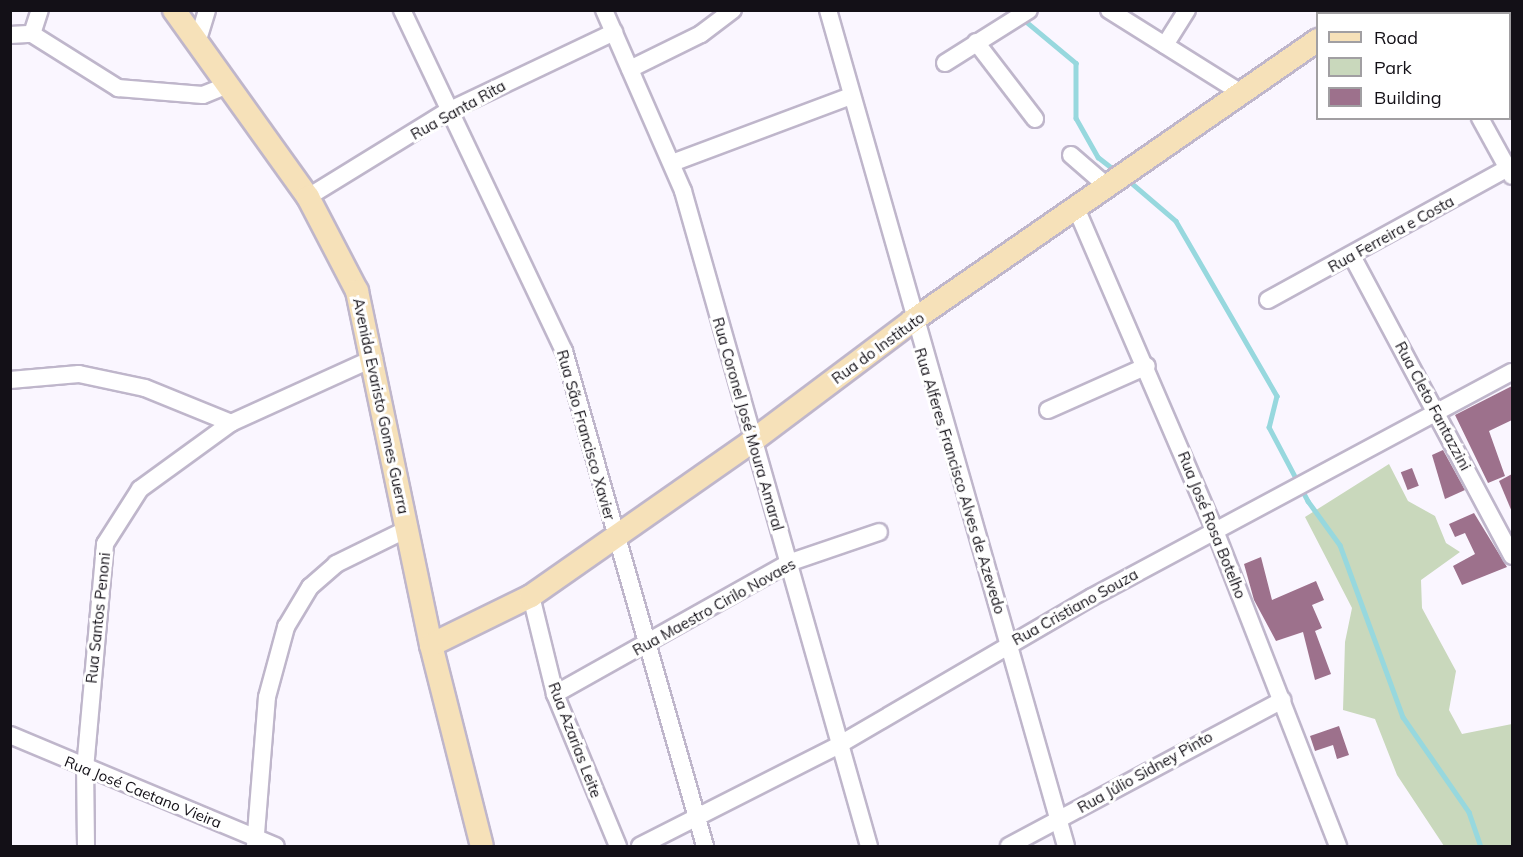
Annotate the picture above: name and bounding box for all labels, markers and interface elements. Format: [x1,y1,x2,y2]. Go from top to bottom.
legend [1316,12,1511,120]
text: Road [1374,26,1418,49]
text: Park [1374,56,1412,79]
street label: Rua Santa Rita [408,77,508,143]
text: Building [1374,86,1442,109]
street label: Rua Ferreira e Costa [1325,192,1457,276]
street label: Avenida Evaristo Gomes Guerra [349,296,413,516]
street label: Rua do Instituto [828,308,928,388]
street label: Rua Coronel José Moura Amaral [709,315,787,533]
street label: Rua Cleto Fantazzini [1391,339,1475,473]
street label: Rua Alferes Francisco Alves de Azevedo [911,346,1009,616]
street label: Rua São Francisco Xavier [553,348,619,522]
street label: Rua José Rosa Botelho [1174,449,1250,601]
street label: Rua Santos Penoni [82,552,114,684]
street label: Rua Maestro Cirilo Novaes [629,555,799,659]
street label: Rua Cristiano Souza [1009,565,1141,649]
street label: Rua Azarias Leite [545,680,605,800]
street label: Rua Júlio Sidney Pinto [1074,727,1216,817]
street label: Rua José Caetano Vieira [62,752,224,832]

